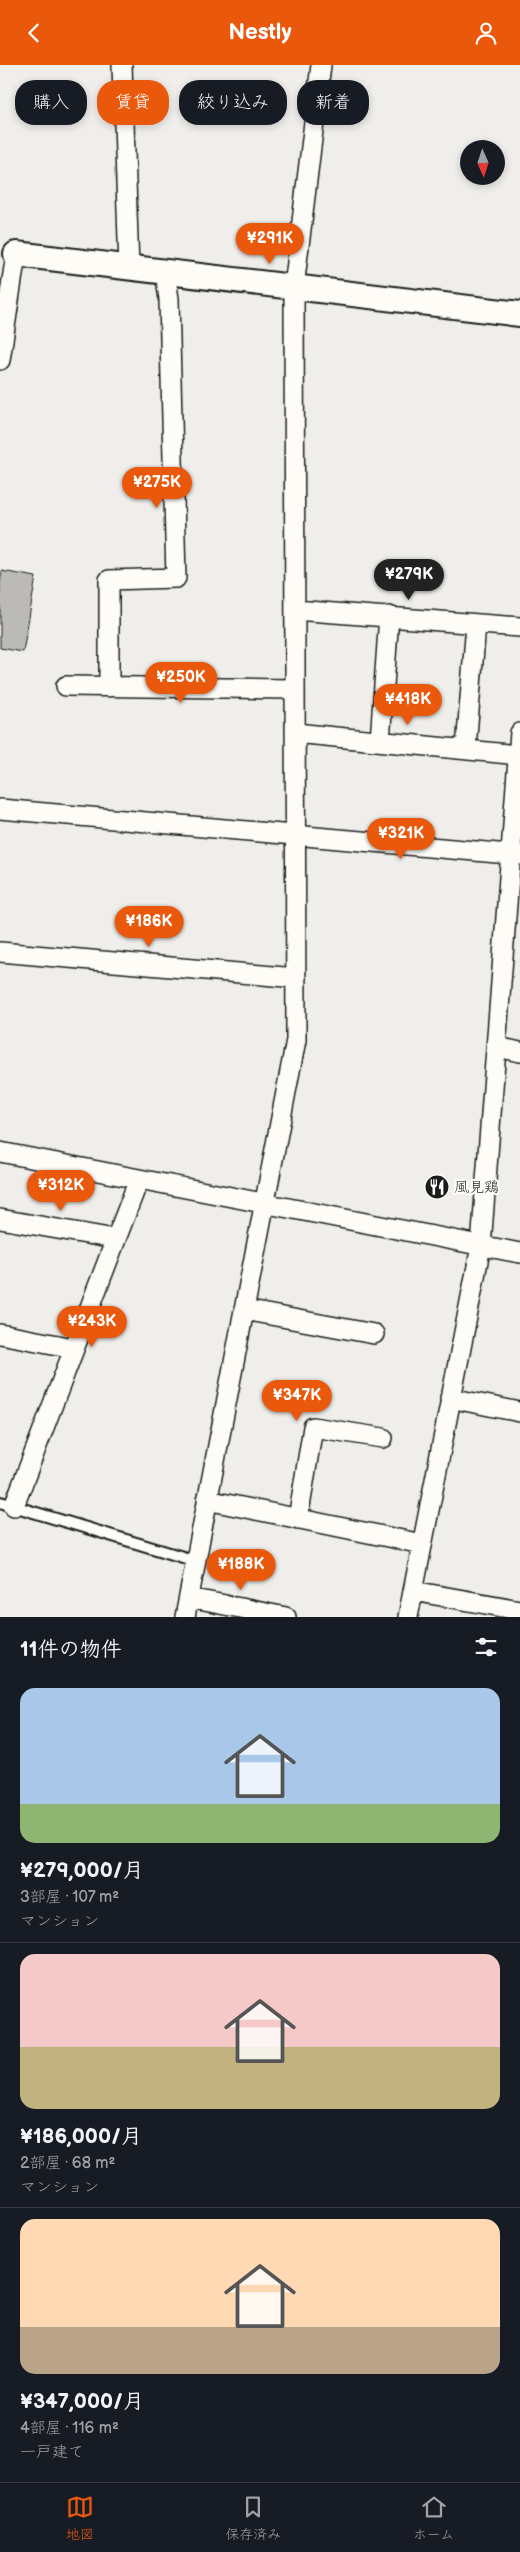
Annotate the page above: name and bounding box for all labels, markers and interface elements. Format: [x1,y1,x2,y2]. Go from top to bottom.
icon: back [20,19,48,47]
text: Nestly [229,19,291,46]
icon: person [472,19,500,47]
chip: 購入 [15,80,87,125]
chip: 賃貸 [97,80,169,125]
chip: 絞り込み [179,80,287,125]
chip: 新着 [297,80,369,125]
north arrow [460,140,505,185]
map controls [460,140,505,185]
pin: ¥291K [235,223,305,265]
text: ¥291K [247,229,293,248]
pin: ¥275K [122,467,192,509]
text: ¥275K [133,473,181,492]
pin: ¥279K [374,559,444,601]
text: ¥279K [385,565,433,584]
pin: ¥250K [146,661,216,704]
text: ¥250K [156,668,206,687]
pin: ¥418K [373,683,443,726]
text: ¥418K [385,690,431,709]
pin: ¥321K [366,817,436,860]
text: ¥321K [378,824,424,843]
pin: ¥186K [114,905,184,948]
text: ¥186K [126,912,172,931]
pin: ¥312K [26,1169,96,1212]
restaurant icon: 風見鶏 [424,1174,450,1200]
text: ¥312K [38,1176,84,1195]
place label: 風見鶏 [454,1178,499,1197]
pin: ¥243K [57,1305,127,1348]
text: ¥243K [68,1312,116,1331]
pin: ¥347K [262,1379,332,1422]
text: ¥347K [273,1386,321,1405]
pin: ¥188K [206,1549,276,1591]
text: ¥188K [218,1555,264,1574]
icon: filters [472,1633,500,1661]
text: 11件の物件 [20,1637,122,1662]
icon: home [215,1721,305,1811]
text: ¥279,000/月 [20,1858,144,1883]
text: 3部屋 · 107 m² [20,1888,119,1907]
text: マンション [20,1912,99,1931]
icon: home [215,1986,305,2076]
text: ¥186,000/月 [20,2124,142,2149]
text: 2部屋 · 68 m² [20,2154,115,2173]
text: マンション [20,2178,99,2197]
icon: home [215,2251,305,2341]
text: ¥347,000/月 [20,2389,144,2414]
text: 4部屋 · 116 m² [20,2419,119,2438]
text: 一戸建て [20,2443,84,2462]
tab: 地図 [66,2493,94,2543]
tab: 保存済み [225,2493,281,2543]
tab: ホーム [413,2493,454,2543]

